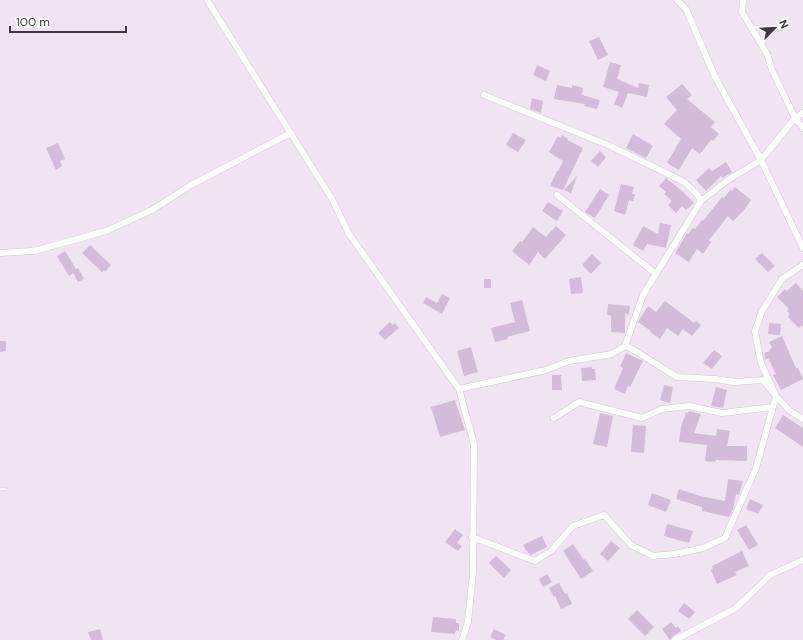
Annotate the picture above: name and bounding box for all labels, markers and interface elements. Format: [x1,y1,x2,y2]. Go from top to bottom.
scale bar [10,8,126,34]
north arrow [755,8,795,48]
text: 100 m [16,14,50,30]
text: N [776,17,792,30]

